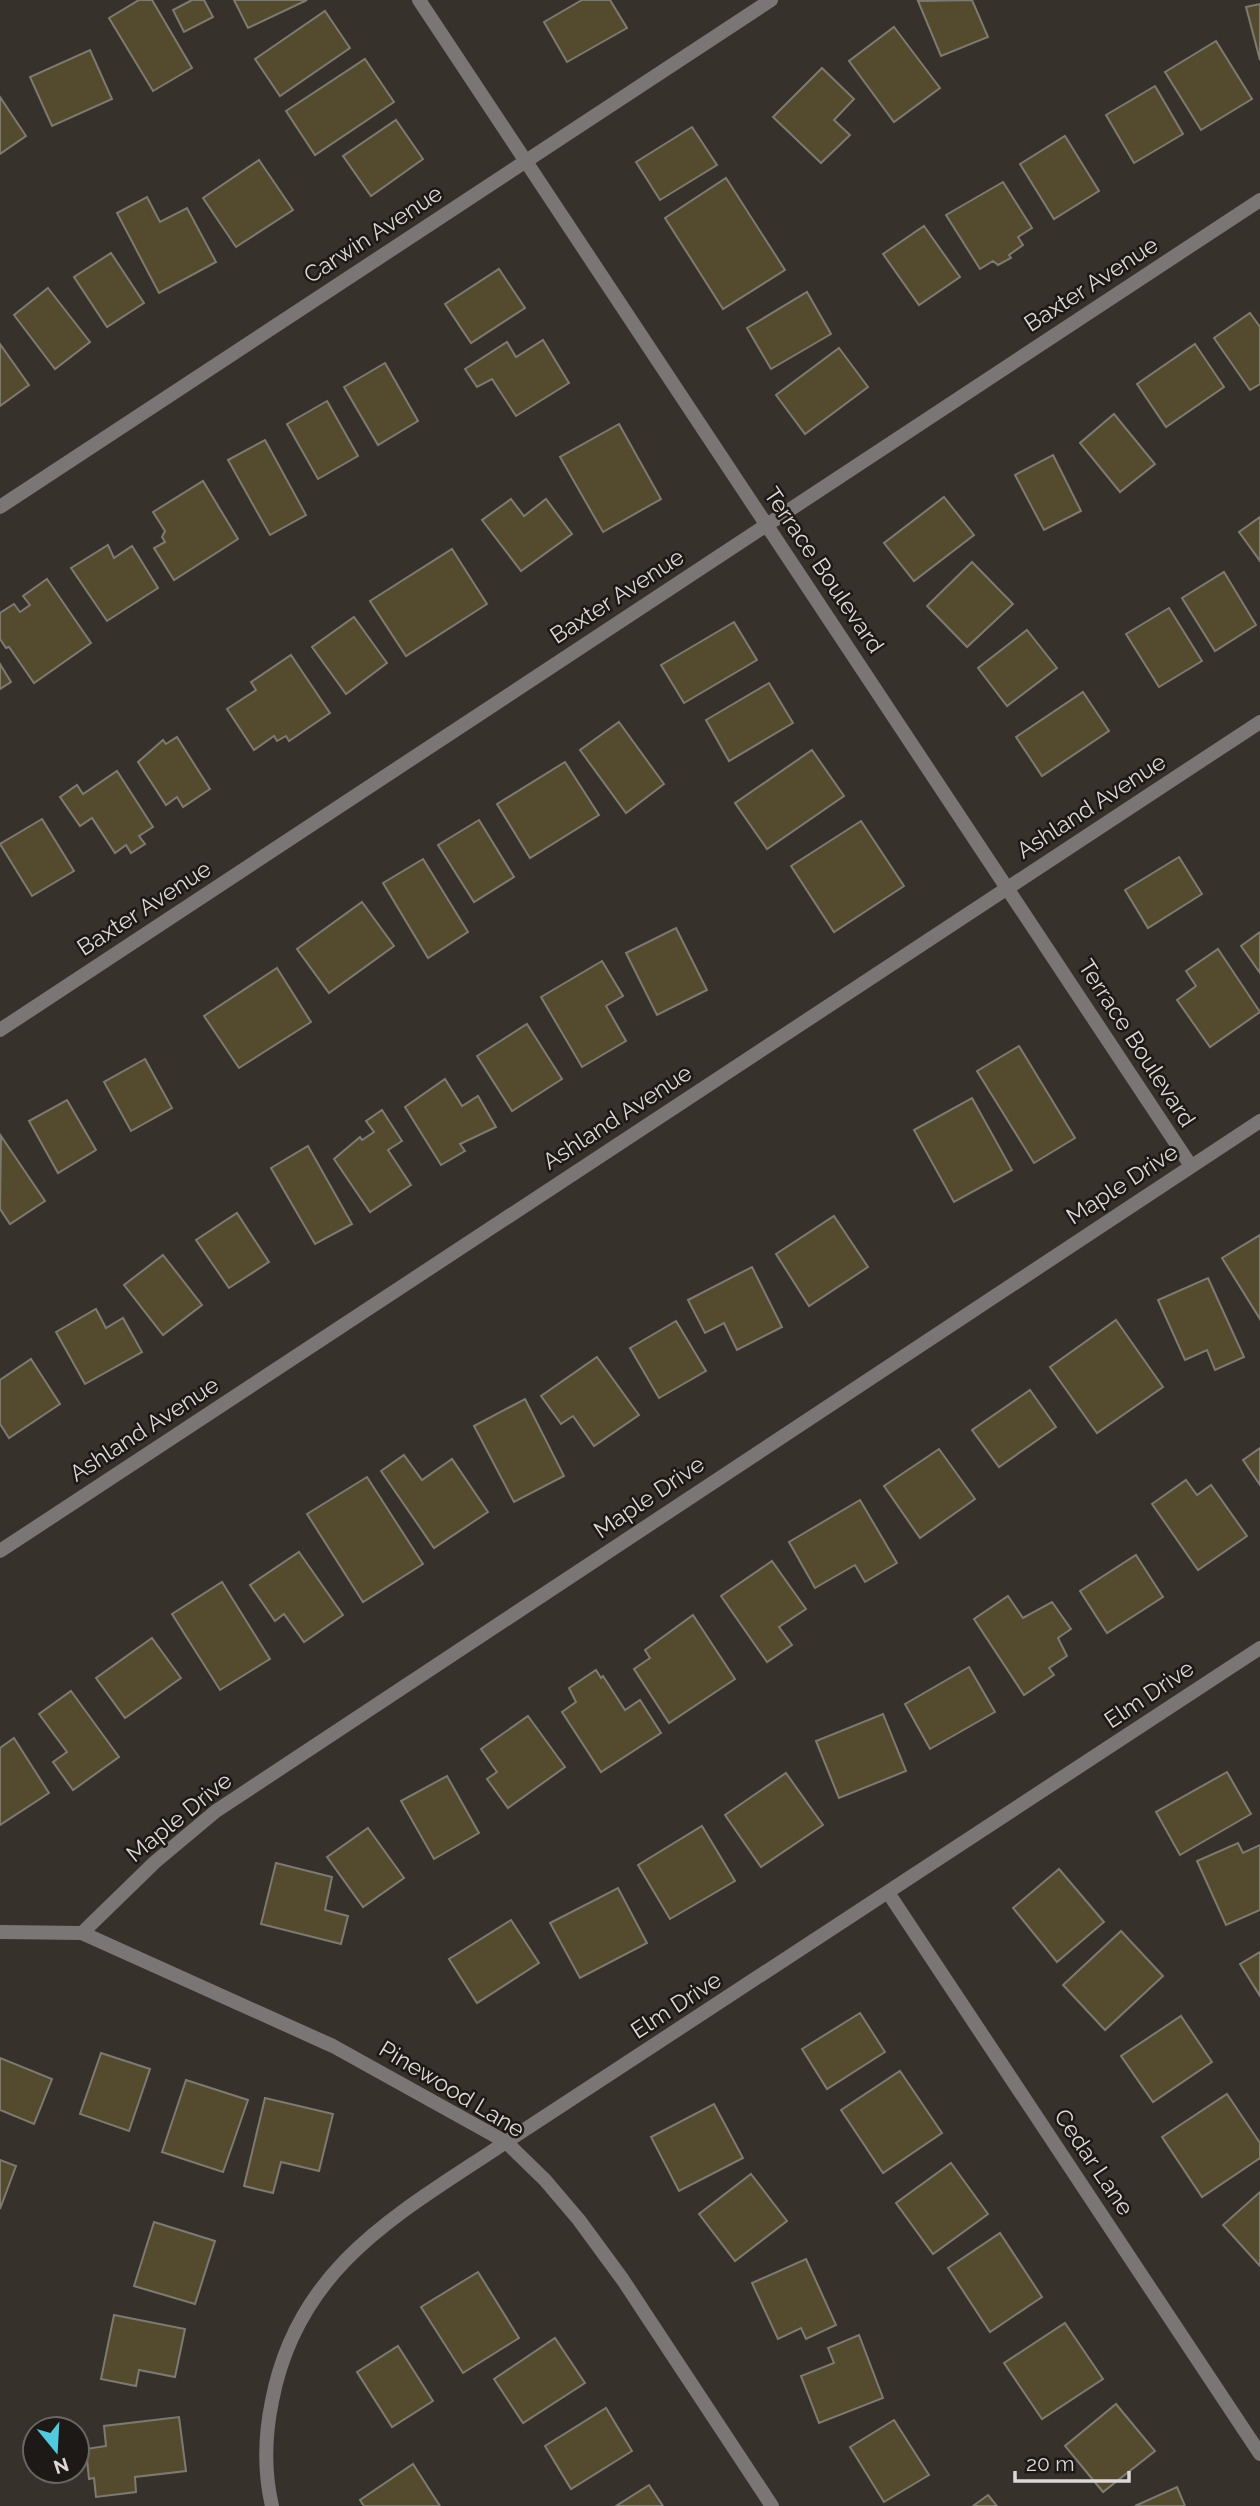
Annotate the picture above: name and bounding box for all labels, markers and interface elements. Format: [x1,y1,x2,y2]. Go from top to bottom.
street label: Carwin Avenue [299,179,447,288]
street label: Baxter Avenue [1019,230,1163,337]
street label: Terrace Boulevard [759,482,890,658]
street label: Baxter Avenue [545,542,689,649]
street label: Ashland Avenue [1011,747,1170,864]
street label: Baxter Avenue [72,854,216,961]
street label: Terrace Boulevard [1073,954,1202,1131]
street label: Ashland Avenue [537,1058,696,1175]
street label: Maple Drive [1061,1138,1182,1230]
street label: Ashland Avenue [64,1370,223,1487]
street label: Maple Drive [588,1450,709,1543]
street label: Elm Drive [1099,1654,1199,1733]
street label: Maple Drive [121,1766,237,1867]
street label: Elm Drive [626,1965,726,2044]
street label: Pinewood Lane [375,2035,530,2143]
street label: Cedar Lane [1049,2103,1140,2220]
north arrow [21,2415,91,2485]
scale bar [1015,2440,1129,2484]
text: 20 m [1026,2451,1074,2476]
text: N [51,2453,72,2479]

